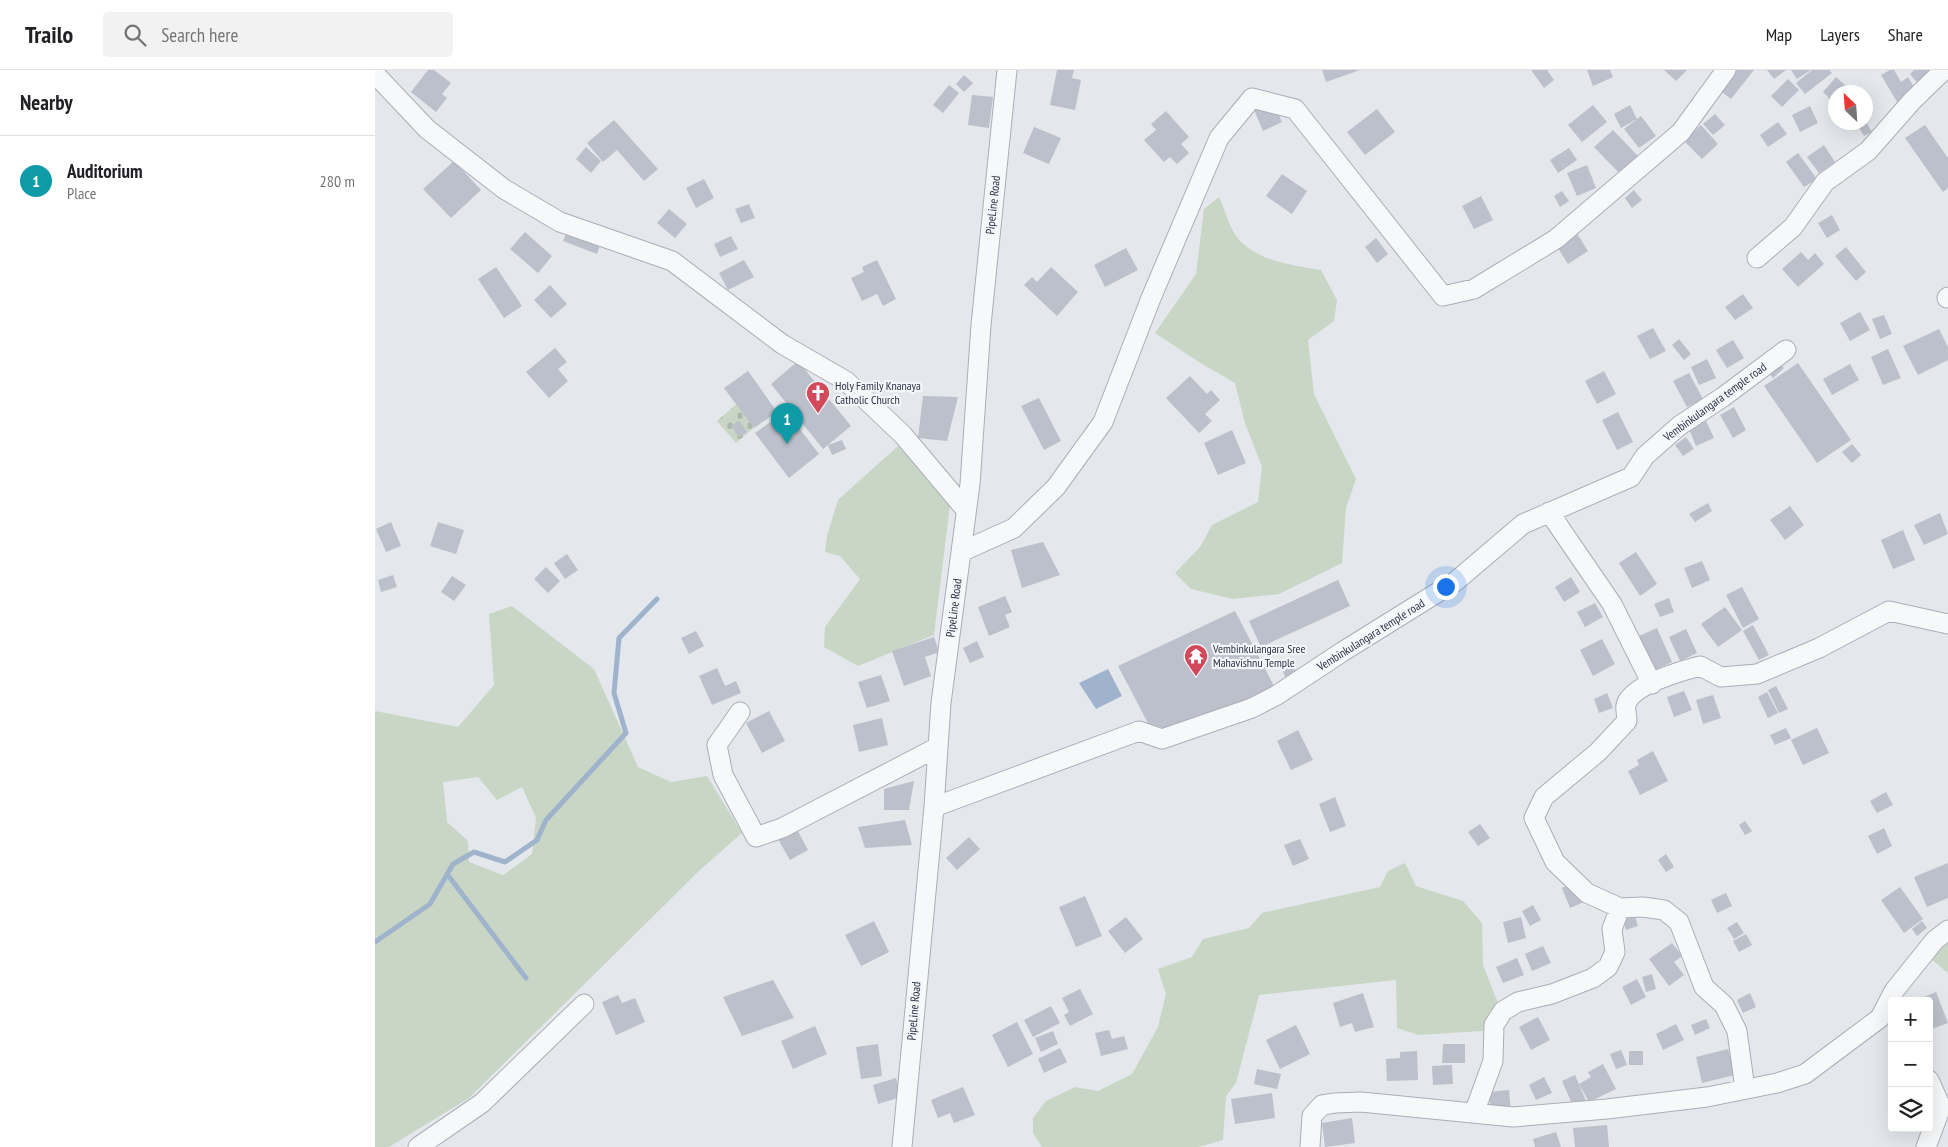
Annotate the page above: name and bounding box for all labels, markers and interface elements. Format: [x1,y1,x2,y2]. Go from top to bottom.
search box [103,12,453,57]
text: Trailo [25,19,73,50]
icon: search [121,21,149,49]
text: Search here [161,23,238,47]
text: Map [1766,23,1792,46]
text: Layers [1820,23,1860,46]
text: Share [1888,23,1923,46]
north arrow [1828,85,1873,130]
text: Nearby [20,89,73,116]
text: Auditorium [67,159,143,183]
text: 1 [32,171,40,191]
text: 280 m [320,171,355,191]
street label: PipeLine Road [982,175,1003,235]
text: Place [67,183,96,203]
street label: Vembinkulangara temple road [1659,359,1769,445]
place label: Holy Family Knanaya Catholic Church [835,378,921,407]
church icon: Holy Family Knanaya Catholic Church [805,380,831,414]
pin: 1 [771,403,803,444]
your location [1433,574,1459,600]
street label: PipeLine Road [942,578,965,638]
street label: Vembinkulangara temple road [1313,595,1427,674]
place label: Vembinkulangara Sree Mahavishnu Temple [1212,641,1305,670]
temple icon: Vembinkulangara Sree Mahavishnu Temple [1183,643,1209,677]
street label: PipeLine Road [903,981,924,1041]
map controls [1888,997,1933,1132]
button: + [1888,997,1933,1042]
button: − [1888,1042,1933,1087]
button: layers [1888,1087,1933,1132]

